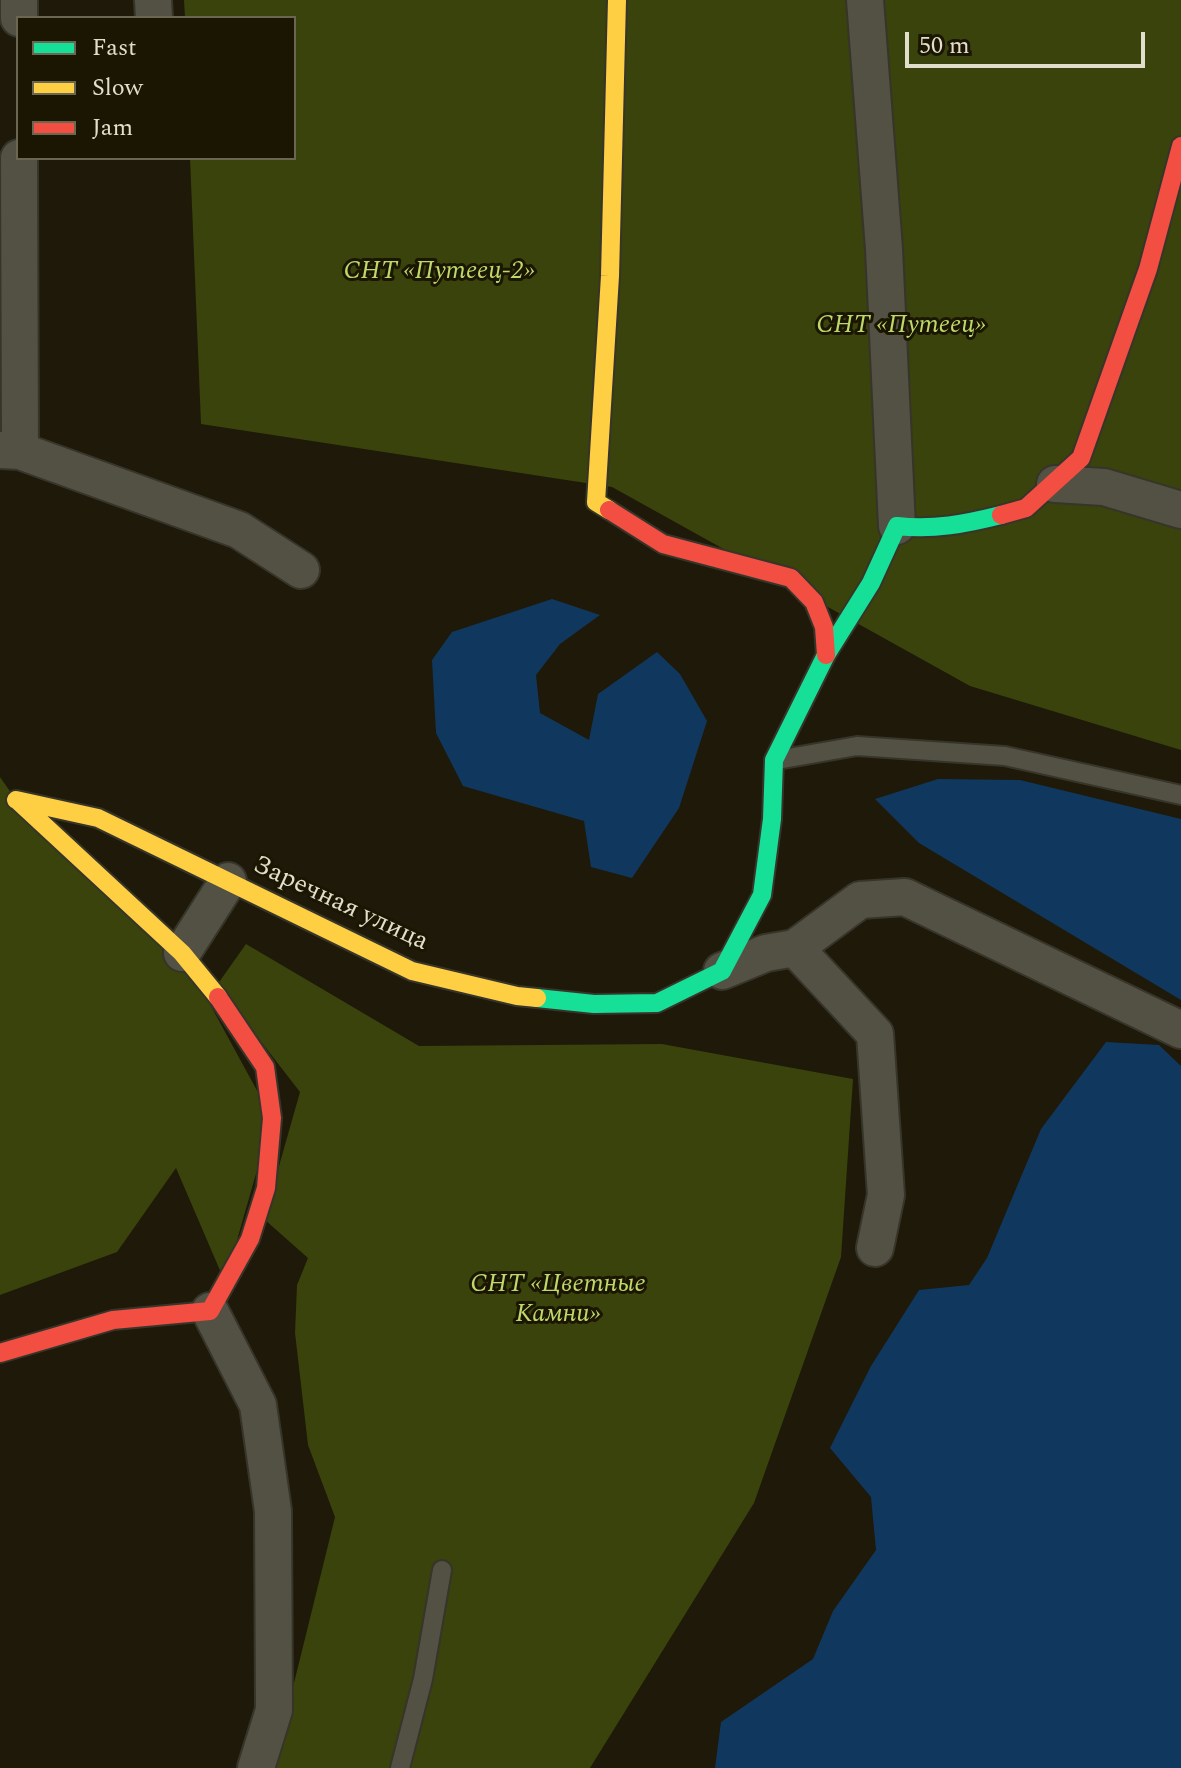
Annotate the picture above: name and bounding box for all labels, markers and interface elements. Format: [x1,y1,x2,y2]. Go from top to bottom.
legend [16,16,296,160]
scale bar [909,16,1149,66]
text: 50 m [919,28,970,64]
text: Fast [92,30,137,66]
text: Slow [92,70,143,106]
text: Jam [92,110,133,146]
park label: СНТ «Путеец-2» [343,257,535,289]
park label: СНТ «Путеец» [816,311,986,343]
street label: Заречная улица [247,851,433,959]
park label: СНТ «Цветные Камни» [470,1270,646,1332]

